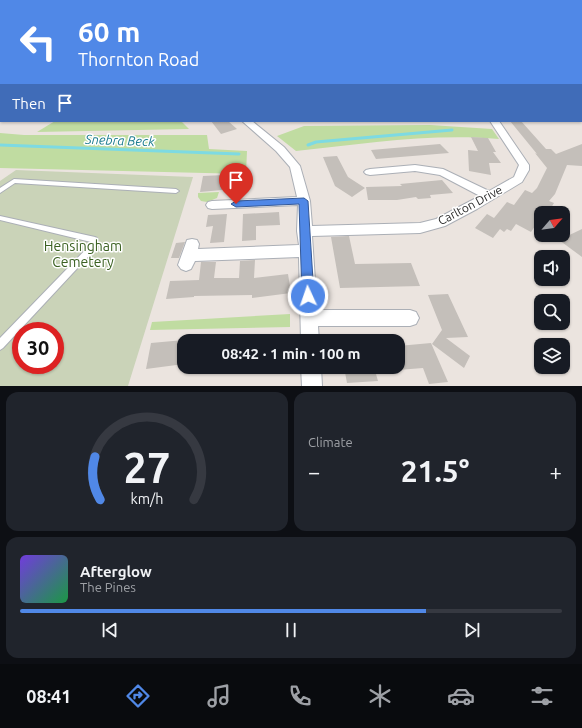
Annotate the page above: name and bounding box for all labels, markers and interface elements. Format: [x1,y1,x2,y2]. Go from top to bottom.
icon: left [12,16,64,68]
text: 60 m [78,16,140,47]
text: Thornton Road [78,49,199,69]
icon: arrive [54,92,76,114]
text: Then [12,95,46,112]
water label: Snebra Beck [84,132,155,148]
pin [219,163,253,204]
icon: arrive [225,169,247,191]
street label: Carlton Drive [436,183,504,227]
north arrow [534,206,570,242]
map controls [534,206,570,374]
park label: Hensingham Cemetery [44,238,122,270]
button: sound [534,250,570,286]
position arrow [287,275,329,317]
button: search [534,294,570,330]
speed limit sign: 30 [12,322,64,374]
button: layers [534,338,570,374]
text: 08:42 · 1 min · 100 m [222,345,360,362]
text: Climate [308,435,353,449]
text: 27 [124,443,170,490]
text: 21.5° [401,454,469,488]
text: − [308,459,320,484]
text: + [550,459,562,484]
text: km/h [131,490,163,506]
text: Afterglow [80,563,152,580]
text: The Pines [80,580,136,594]
icon: previous [99,619,121,641]
icon: pause [280,619,302,641]
icon: next [461,619,483,641]
icon: directions [124,682,152,710]
icon: music [205,682,233,710]
icon: phone [286,682,314,710]
icon: climate [366,682,394,710]
icon: car [447,682,475,710]
icon: filters [528,682,556,710]
text: 08:41 [26,686,71,706]

